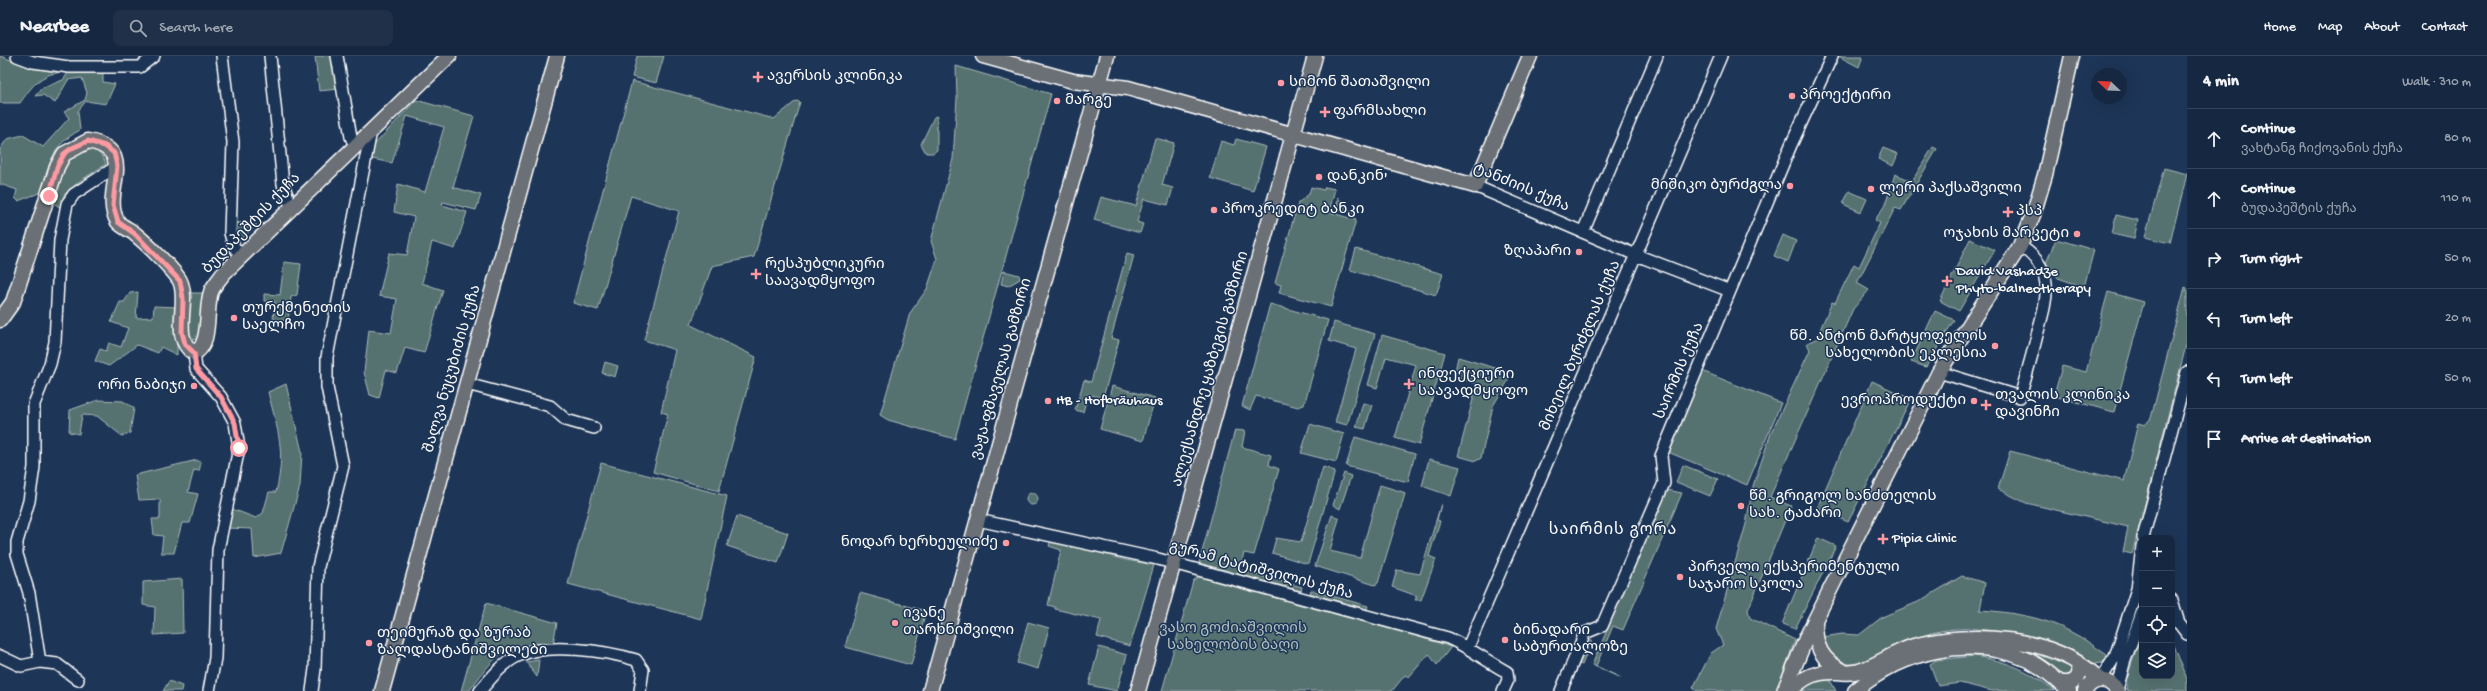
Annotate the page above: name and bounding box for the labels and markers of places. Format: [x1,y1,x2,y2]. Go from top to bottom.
place label: ავერსის კლინიკა [767,68,903,86]
marker: ავერსის კლინიკა [752,71,764,83]
place label: სიმონ შათაშვილი [1289,74,1430,92]
marker: სიმონ შათაშვილი [1276,78,1286,88]
place label: პროექტირი [1800,87,1891,105]
marker: პროექტირი [1787,91,1797,101]
place label: მარგე [1065,92,1112,110]
marker: მარგე [1052,96,1062,106]
place label: ფარმსახლი [1333,103,1426,121]
marker: ფარმსახლი [1320,107,1330,117]
place label: დანკინ' [1327,168,1388,186]
marker: დანკინ' [1314,172,1324,182]
place label: მიშიკო ბურძგლა [1651,177,1782,195]
place label: ლერი პაქსაშვილი [1879,180,2022,198]
marker: მიშიკო ბურძგლა [1785,181,1795,191]
marker: ლერი პაქსაშვილი [1866,184,1876,194]
place label: პროკრედიტ ბანკი [1222,201,1364,219]
place label: პსპ [2016,203,2042,221]
marker: პროკრედიტ ბანკი [1209,205,1219,215]
marker: პსპ [2003,207,2013,217]
place label: ოჯახის მარკეტი [1943,225,2069,243]
marker: ოჯახის მარკეტი [2072,229,2082,239]
place label: ზღაპარი [1504,243,1571,261]
marker: ზღაპარი [1574,247,1584,257]
place label: რესპუბლიკური საავადმყოფო [765,256,885,291]
place label: David Vashadze Phyto-balneotherapy [1955,263,2091,298]
marker: რესპუბლიკური საავადმყოფო [750,268,762,280]
marker: David Vashadze Phyto-balneotherapy [1941,275,1953,287]
place label: თურქმენეთის საელჩო [242,300,351,335]
marker: თურქმენეთის საელჩო [229,313,239,323]
place label: წმ. ანტონ მარტყოფელის სახელობის ეკლესია [1789,328,1987,363]
marker: წმ. ანტონ მარტყოფელის სახელობის ეკლესია [1990,341,2000,351]
place label: ინფექციური საავადმყოფო [1418,366,1528,401]
place label: ორი ნაბიჯი [98,377,186,395]
marker: ინფექციური საავადმყოფო [1403,378,1415,390]
marker: ორი ნაბიჯი [189,381,199,391]
place label: თვალის კლინიკა დავინჩი [1995,387,2130,422]
place label: HB - Hofbräuhaus [1056,392,1163,410]
place label: ევროპროდუქტი [1841,392,1966,410]
marker: HB - Hofbräuhaus [1043,396,1053,406]
marker: ევროპროდუქტი [1969,396,1979,406]
marker: თვალის კლინიკა დავინჩი [1980,399,1992,411]
place label: წმ. გრიგოლ ხანძთელის სახ. ტაძარი [1749,488,1937,523]
marker: წმ. გრიგოლ ხანძთელის სახ. ტაძარი [1736,501,1746,511]
place label: Pipia Clinic [1891,530,1957,548]
marker: Pipia Clinic [1877,533,1889,545]
place label: ნოდარ ხერხეულიძე [841,534,998,552]
marker: ნოდარ ხერხეულიძე [1001,538,1011,548]
place label: პირველი ექსპერიმენტული საჯარო სკოლა [1688,559,1900,594]
marker: პირველი ექსპერიმენტული საჯარო სკოლა [1675,572,1685,582]
place label: ივანე თარხნიშვილი [903,605,1014,640]
marker: ივანე თარხნიშვილი [890,618,900,628]
place label: ბინადარი საბურთალოზე [1513,622,1628,657]
place label: თეიმურაზ და ზურაბ ზალდასტანიშვილები [377,625,547,660]
marker: ბინადარი საბურთალოზე [1500,635,1510,645]
marker: თეიმურაზ და ზურაბ ზალდასტანიშვილები [364,638,374,648]

